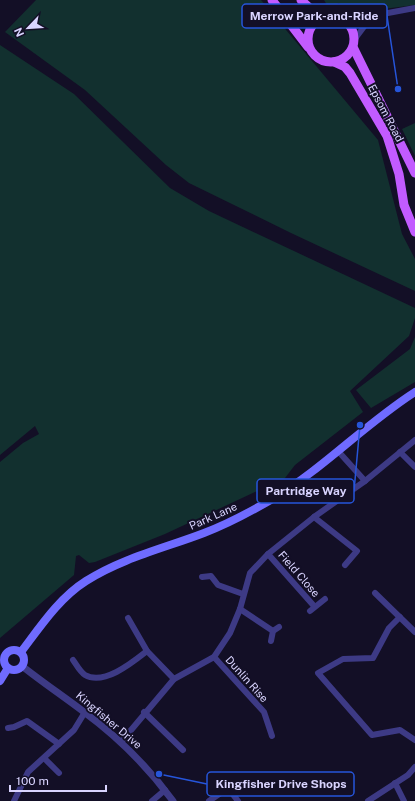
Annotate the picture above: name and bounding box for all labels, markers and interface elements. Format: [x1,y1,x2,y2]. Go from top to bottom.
callout: Merrow Park-and-Ride [242,4,387,28]
north arrow [8,8,48,48]
text: Merrow Park-and-Ride [250,9,378,23]
text: N [12,26,26,39]
street label: Epsom Road [366,82,406,144]
callout: Partridge Way [257,479,354,503]
text: Partridge Way [266,484,347,498]
street label: Park Lane [187,500,239,532]
street label: Field Close [276,549,322,599]
street label: Dunlin Rise [223,654,271,704]
street label: Kingfisher Drive [74,689,144,751]
scale bar [10,767,106,793]
callout: Kingfisher Drive Shops [207,772,354,796]
text: 100 m [16,774,49,788]
text: Kingfisher Drive Shops [215,777,347,791]

